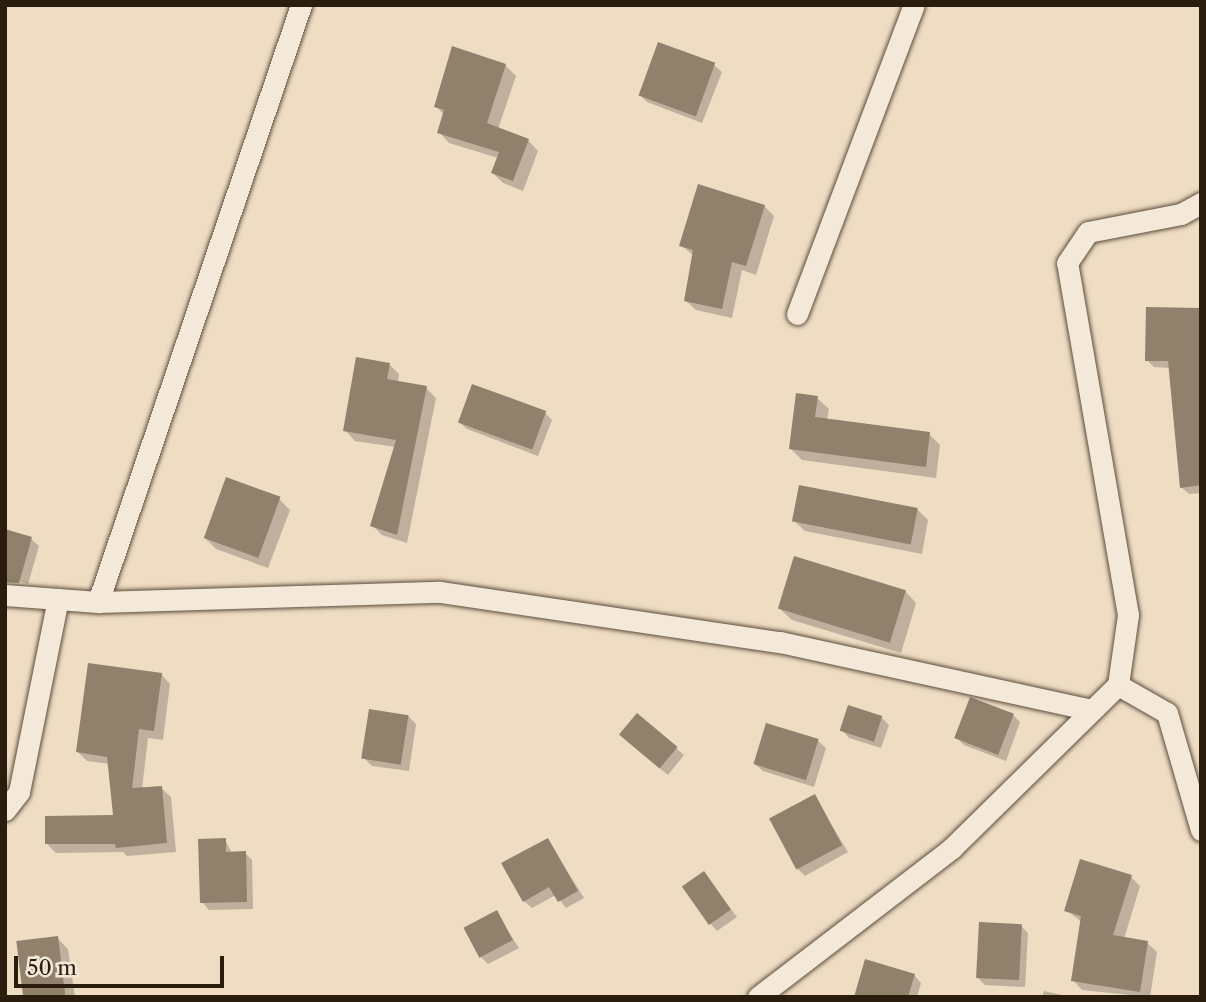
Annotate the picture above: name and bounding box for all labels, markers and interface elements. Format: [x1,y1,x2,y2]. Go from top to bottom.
scale bar [18,942,228,986]
text: 50 m [27,955,77,980]

